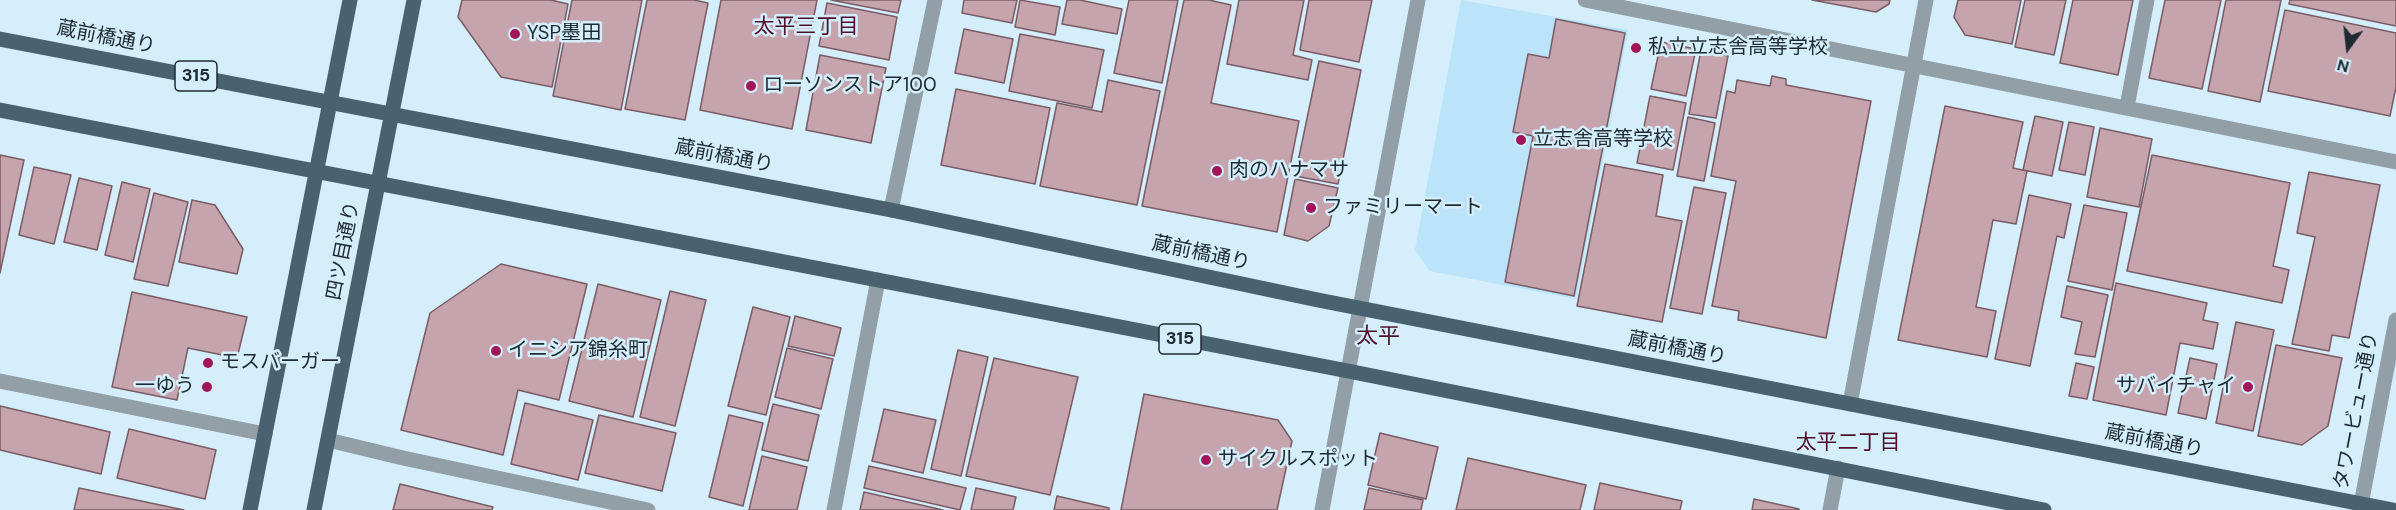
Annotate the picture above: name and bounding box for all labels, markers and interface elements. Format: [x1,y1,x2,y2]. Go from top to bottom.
district label: 太平三丁目 [754,14,858,40]
street label: 蔵前橋通り [55,17,157,59]
north arrow [2318,18,2378,78]
place label: YSP墨田 [527,22,601,46]
marker: YSP墨田 [508,27,522,41]
place label: 私立立志舎高等学校 [1648,36,1828,60]
marker: 私立立志舎高等学校 [1629,41,1643,55]
text: N [2335,54,2352,78]
road number: 315 [175,61,217,91]
place label: ローソンストア100 [763,74,937,98]
marker: ローソンストア100 [744,79,758,93]
place label: 立志舎高等学校 [1533,128,1673,152]
marker: 立志舎高等学校 [1514,133,1528,147]
street label: 蔵前橋通り [673,136,775,178]
place label: 肉のハナマサ [1229,159,1349,183]
marker: 肉のハナマサ [1210,164,1224,178]
place label: ファミリーマート [1323,196,1483,220]
street label: 四ツ目通り [323,200,365,302]
marker: ファミリーマート [1304,201,1318,215]
street label: 蔵前橋通り [1150,232,1252,276]
road number: 315 [1159,324,1201,354]
district label: 太平 [1356,324,1400,350]
street label: 蔵前橋通り [1626,328,1728,370]
street label: タワービュー通り [2330,330,2384,492]
place label: イニシア錦糸町 [508,339,648,363]
marker: イニシア錦糸町 [489,344,503,358]
place label: モスバーガー [220,351,340,375]
marker: モスバーガー [201,356,215,370]
place label: 一ゆう [135,375,195,399]
place label: サバイチャイ [2116,375,2236,399]
marker: 一ゆう [200,380,214,394]
marker: サバイチャイ [2241,380,2255,394]
street label: 蔵前橋通り [2103,421,2205,463]
district label: 太平二丁目 [1796,430,1900,456]
place label: サイクルスポット [1218,448,1378,472]
marker: サイクルスポット [1199,453,1213,467]

